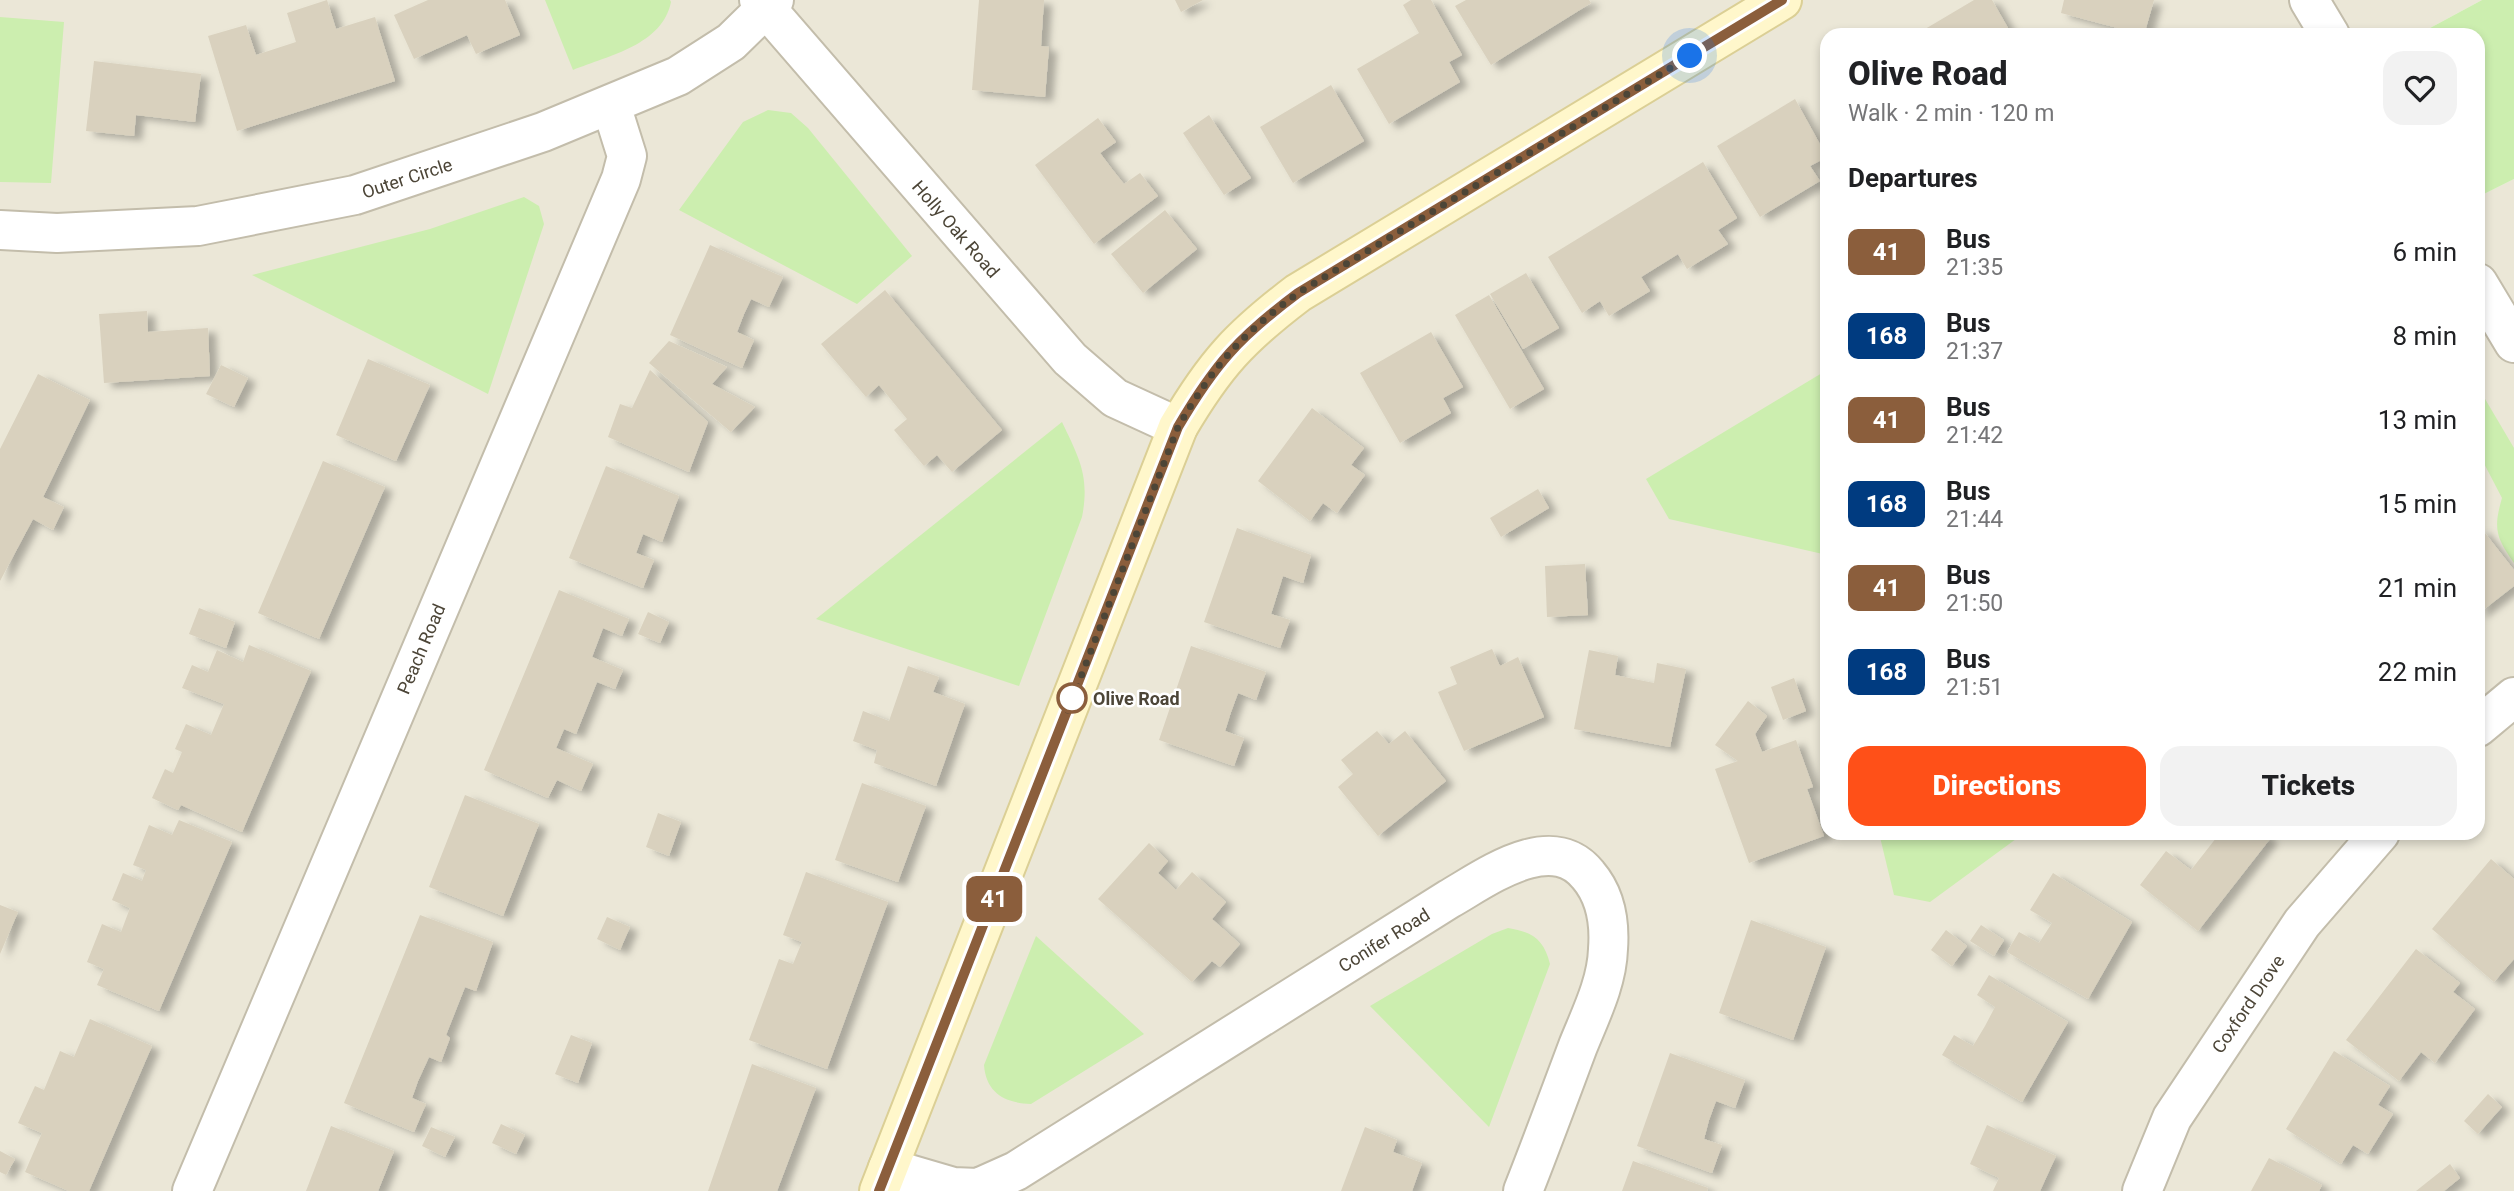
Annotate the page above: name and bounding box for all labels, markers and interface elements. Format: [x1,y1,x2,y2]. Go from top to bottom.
your location [1672,38,1707,73]
button: heart [2383,51,2457,125]
text: Olive Road [1848,54,2007,93]
text: Walk · 2 min · 120 m [1848,100,2054,127]
street label: Outer Circle [359,154,455,202]
text: Departures [1848,163,1978,193]
street label: Holly Oak Road [908,176,1004,282]
text: Bus [1946,224,1991,254]
text: 6 min [2392,237,2457,267]
text: 41 [1873,238,1900,266]
text: 21:35 [1946,254,2003,281]
text: Bus [1946,308,1991,338]
text: 8 min [2392,321,2457,351]
text: 168 [1866,322,1907,350]
text: 21:37 [1946,338,2003,365]
text: Bus [1946,392,1991,422]
text: 13 min [2378,405,2457,435]
text: 41 [1873,406,1900,434]
text: 21:42 [1946,422,2003,449]
text: Bus [1946,476,1991,506]
text: 15 min [2378,489,2457,519]
text: 168 [1866,490,1907,518]
text: 21:44 [1946,506,2003,533]
text: Bus [1946,560,1991,590]
text: 21 min [2378,573,2457,603]
text: 41 [1873,574,1900,602]
text: 21:50 [1946,590,2003,617]
street label: Peach Road [393,601,449,697]
text: Bus [1946,644,1991,674]
text: 22 min [2378,657,2457,687]
text: 168 [1866,658,1907,686]
text: 21:51 [1946,674,2003,701]
marker: Olive Road [1057,683,1087,713]
place label: Olive Road [1093,688,1180,709]
button: Directions [1848,746,2146,826]
button: Tickets [2160,746,2457,826]
line badge: 41 [962,876,1026,922]
text: 41 [980,885,1008,913]
street label: Conifer Road [1334,904,1434,976]
street label: Coxford Drove [2207,951,2289,1057]

